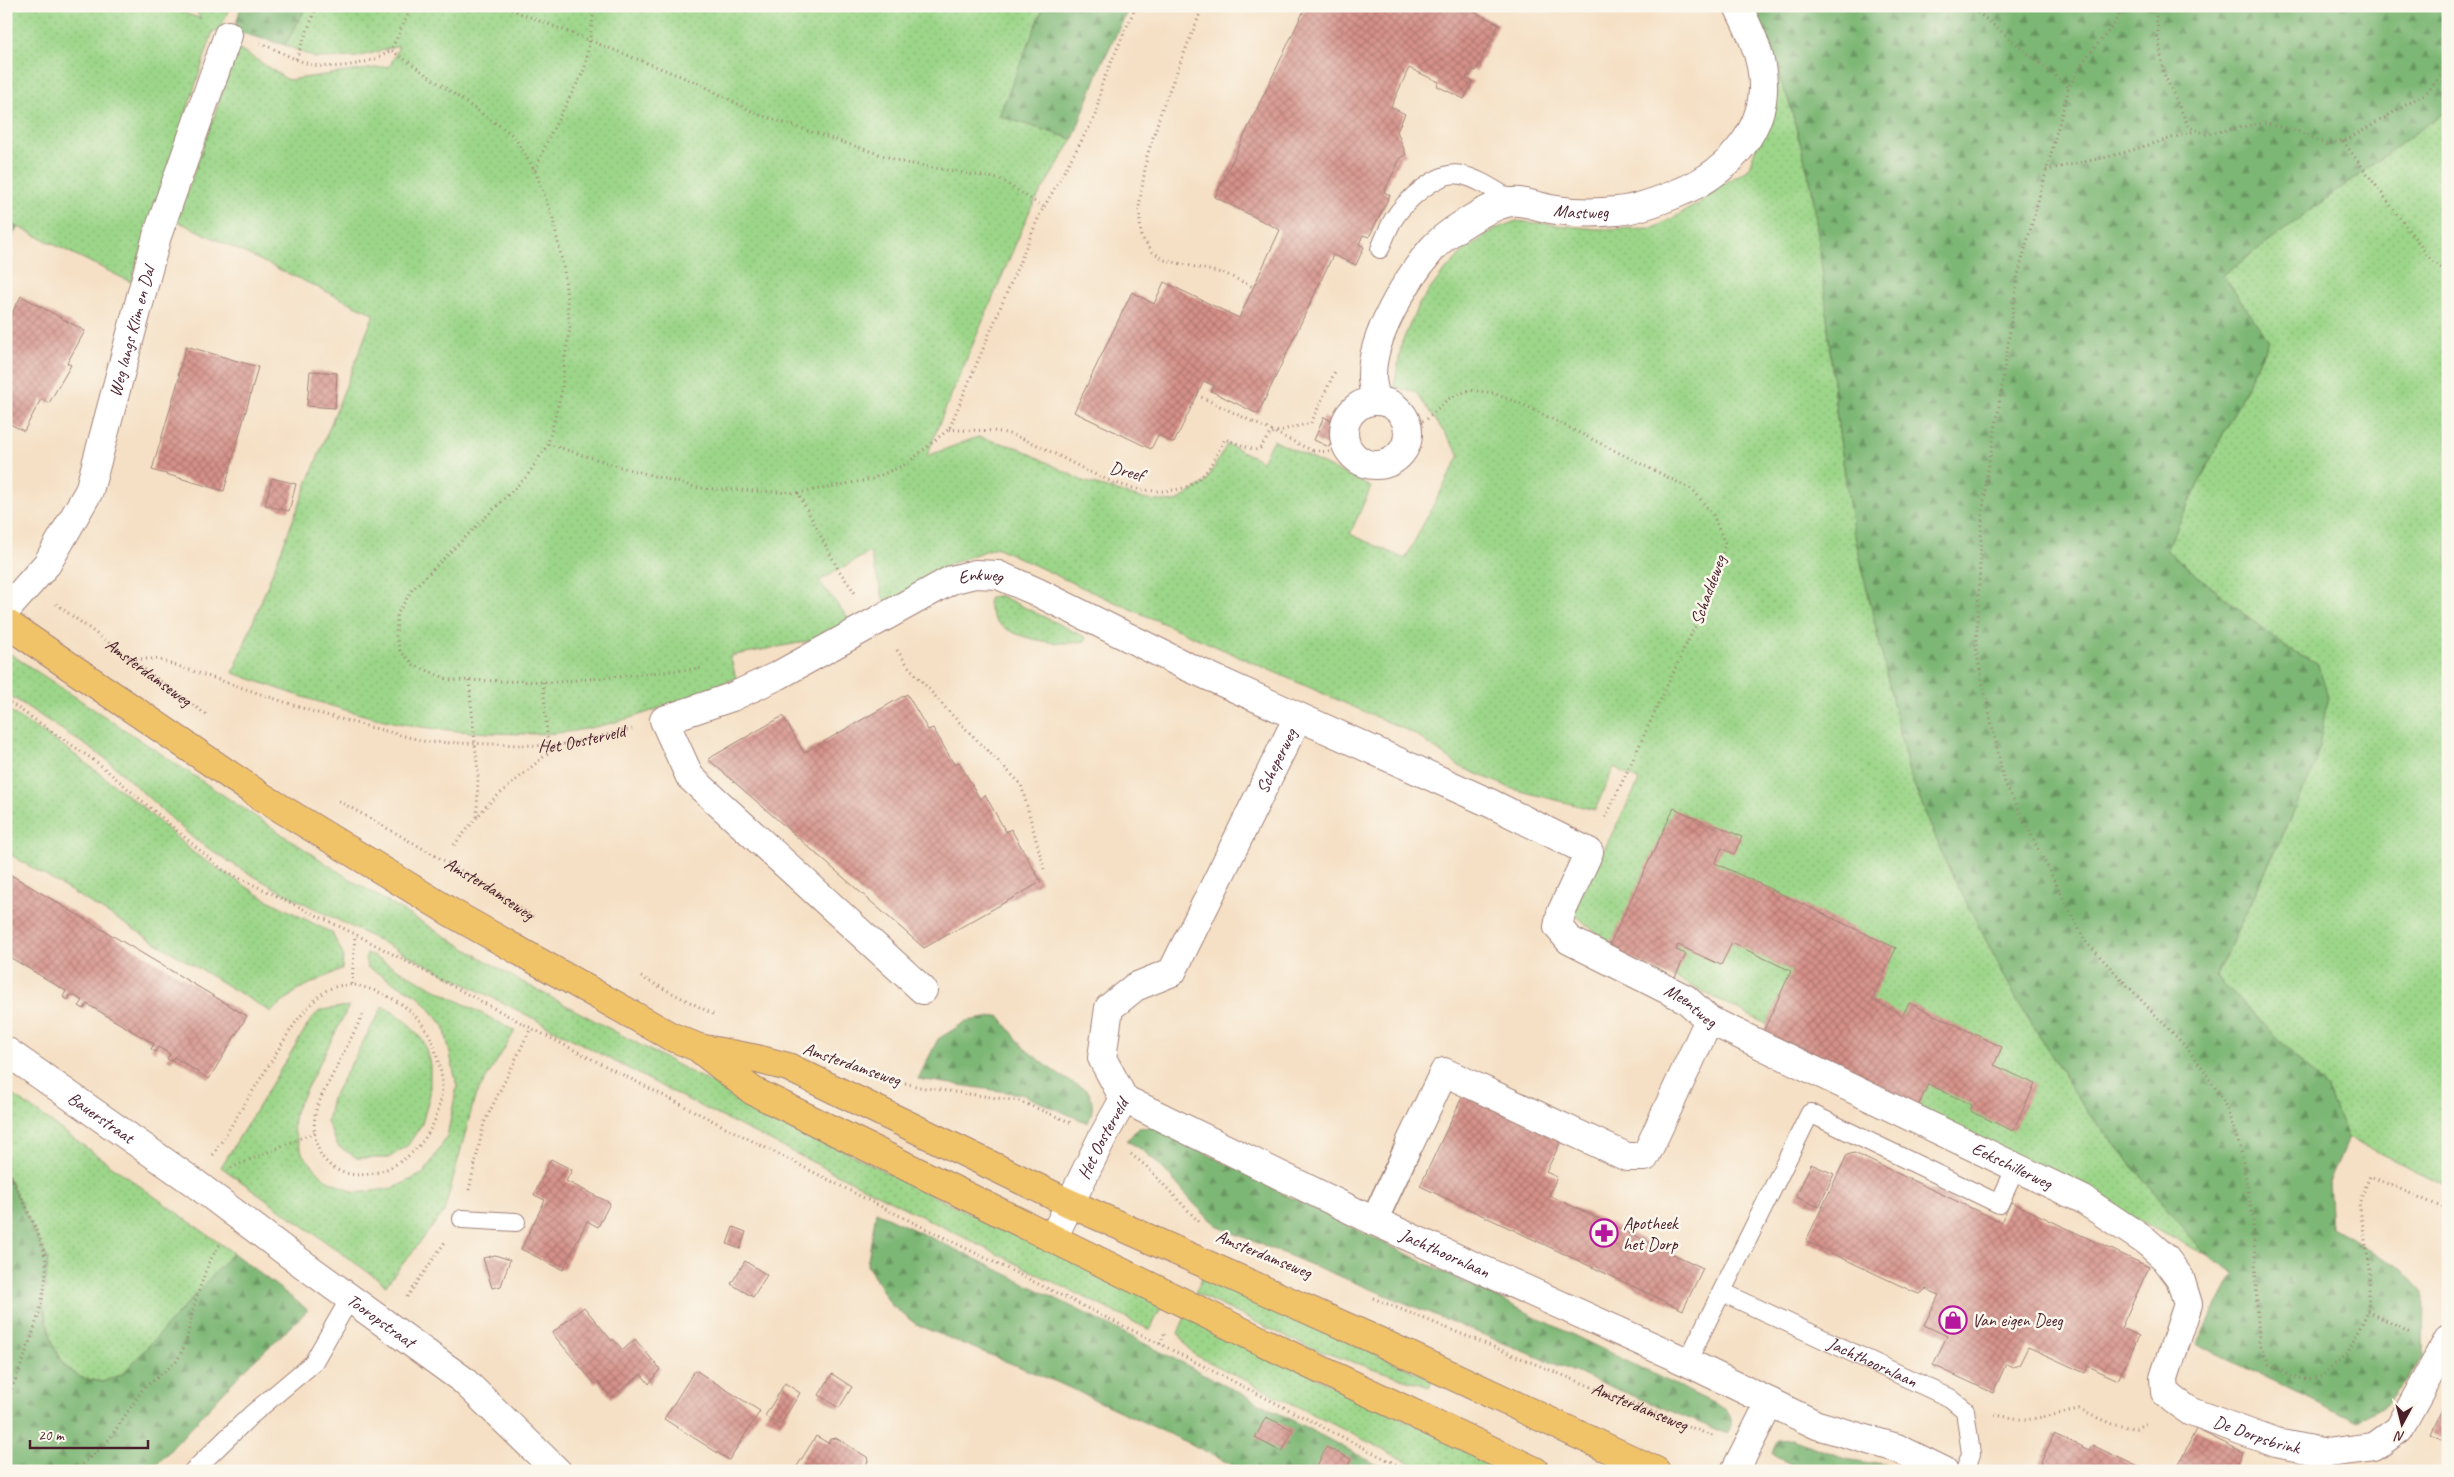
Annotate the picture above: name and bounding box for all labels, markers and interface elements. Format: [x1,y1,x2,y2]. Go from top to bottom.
street label: Mastweg [1552,199,1610,223]
street label: Weg langs Klim en Dal [104,261,160,399]
street label: Dreef [1108,456,1150,487]
street label: Schaddeweg [1685,551,1731,628]
street label: Enkweg [956,563,1009,589]
street label: Amsterdamseweg [101,633,197,712]
street label: Het Oosterveld [538,719,630,757]
street label: Scheperweg [1251,723,1302,797]
street label: Amsterdamseweg [441,852,540,926]
street label: Meentweg [1661,979,1721,1033]
street label: Amsterdamseweg [800,1037,905,1091]
street label: Bauerstraat [64,1087,140,1149]
street label: Het Oosterveld [1073,1092,1134,1183]
street label: Eekschillerweg [1968,1137,2057,1195]
place label: Apotheek het Dorp [1623,1212,1679,1255]
pharmacy icon: Apotheek het Dorp [1589,1218,1619,1248]
street label: Jachthoornlaan [1396,1223,1494,1283]
street label: Amsterdamseweg [1213,1225,1317,1284]
street label: Tooropstraat [343,1289,422,1354]
shop icon: Van eigen Deeg [1938,1305,1968,1335]
place label: Van eigen Deeg [1972,1309,2064,1331]
street label: Jachthoornlaan [1824,1331,1921,1392]
street label: Amsterdamseweg [1589,1377,1692,1436]
north arrow [2376,1400,2426,1450]
street label: De Dorpsbrink [2211,1410,2303,1459]
scale bar [30,1417,148,1449]
text: 20 m [38,1426,65,1445]
text: N [2393,1427,2406,1445]

